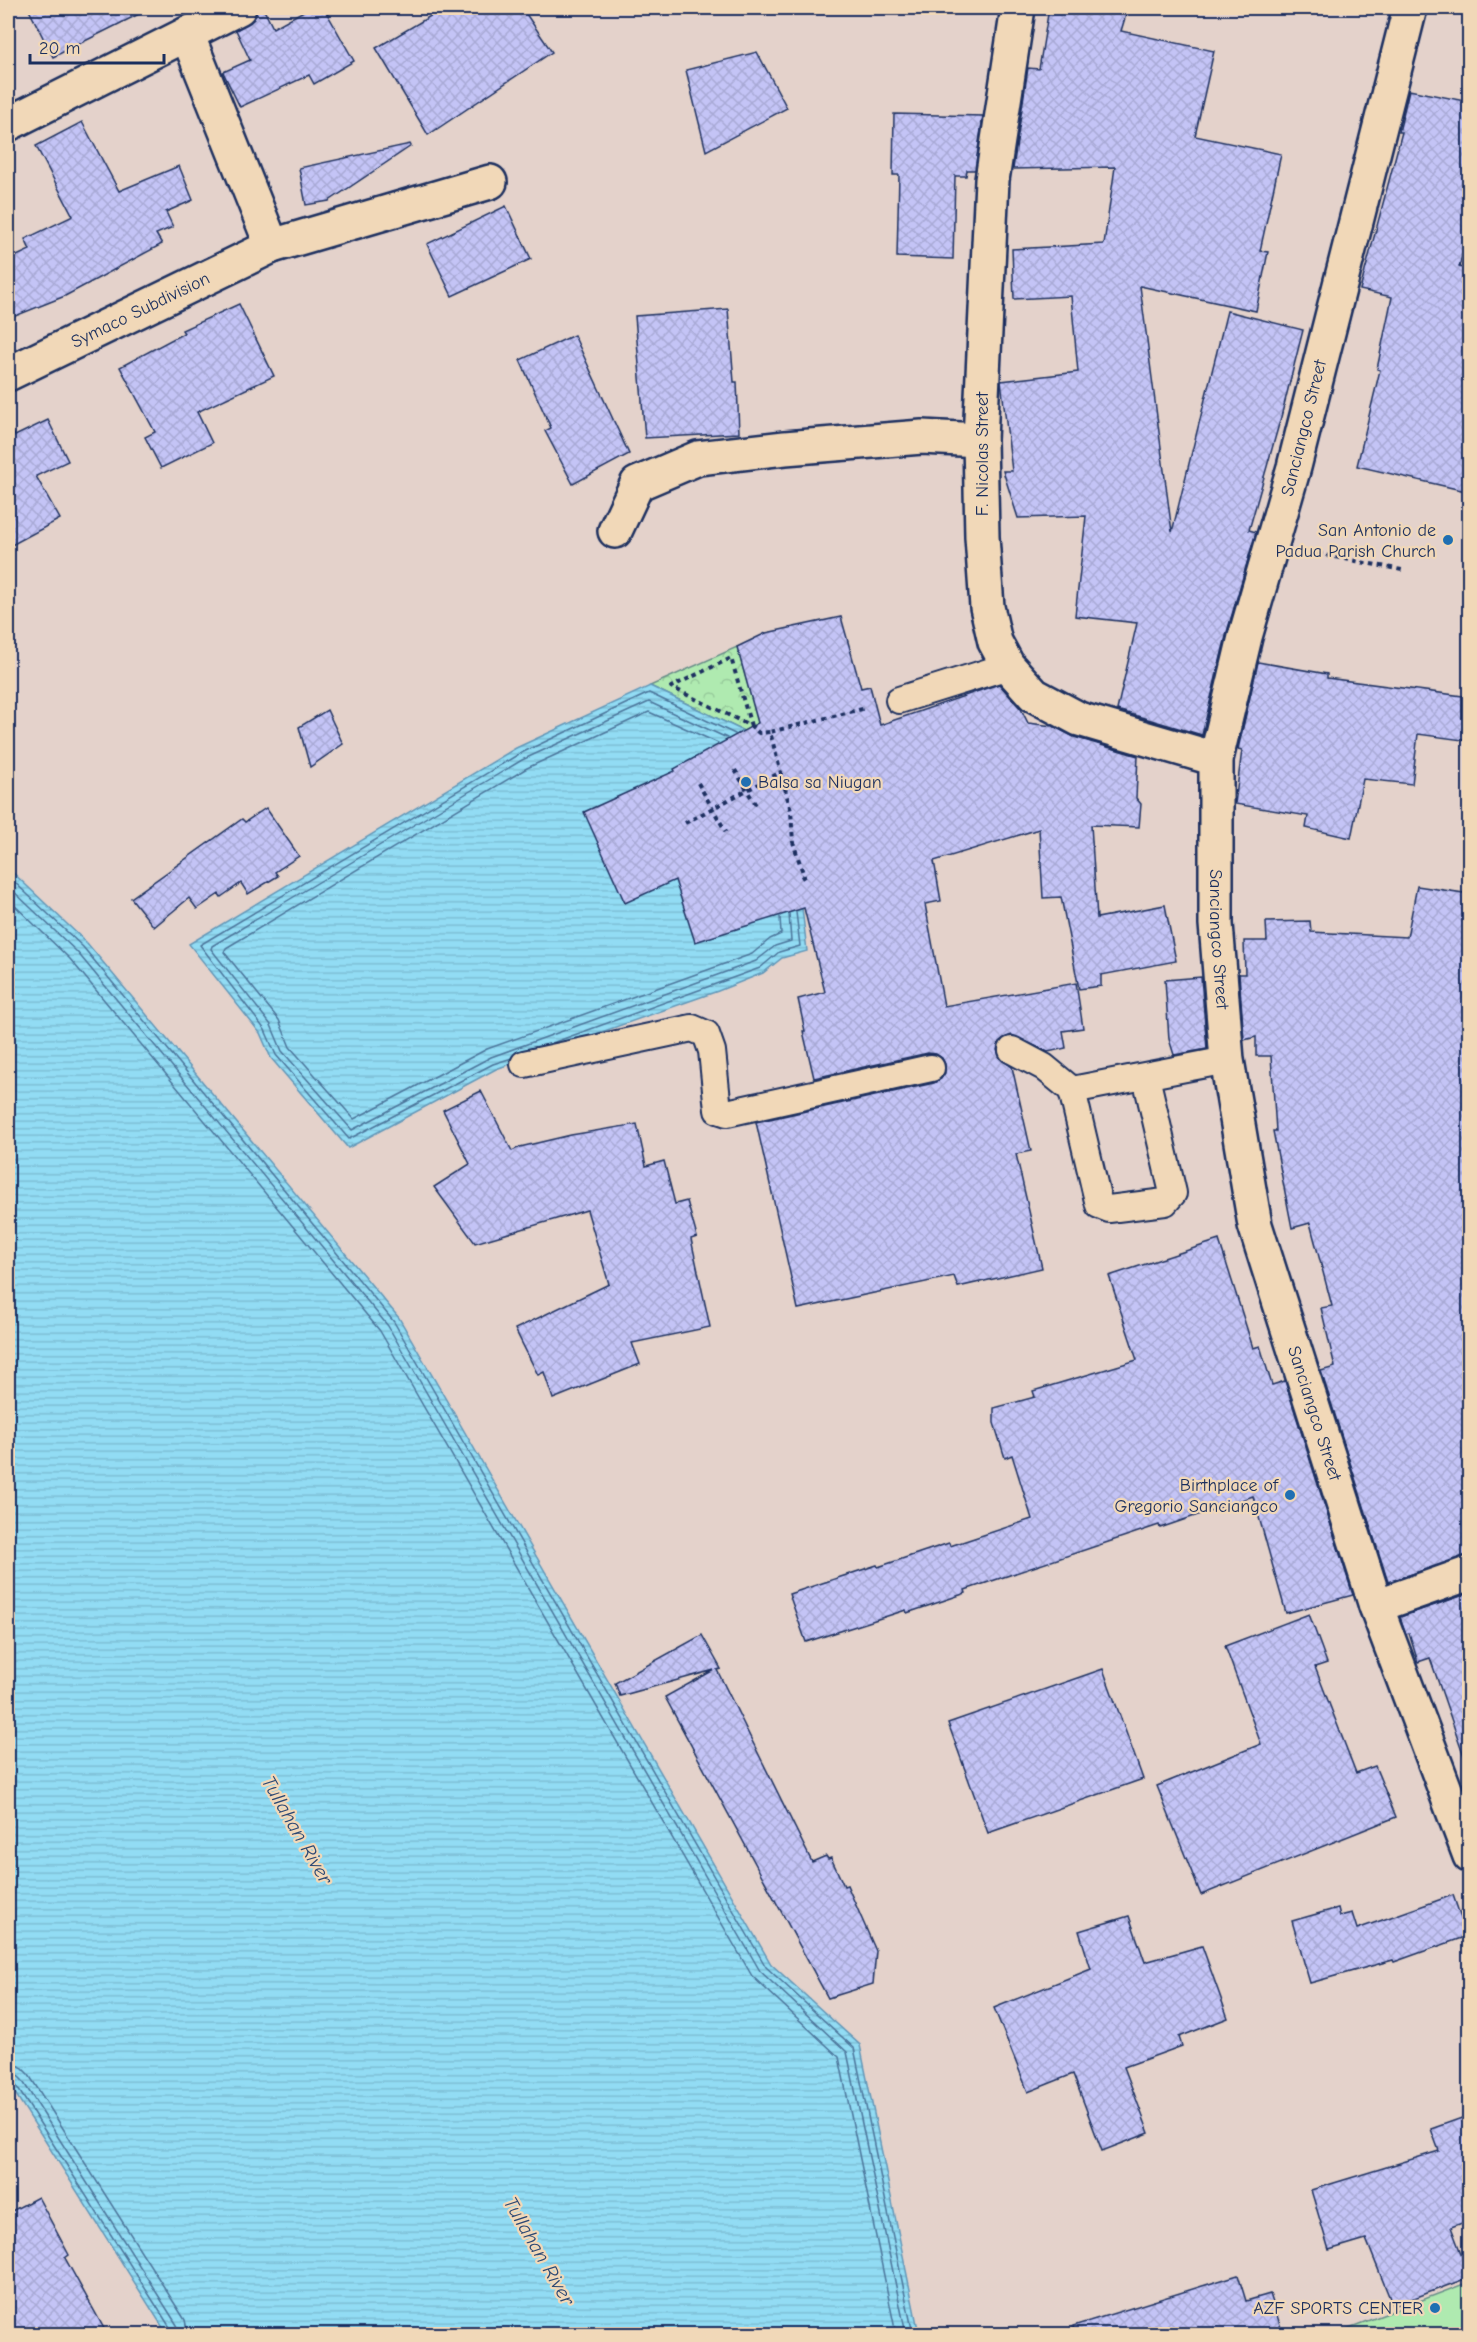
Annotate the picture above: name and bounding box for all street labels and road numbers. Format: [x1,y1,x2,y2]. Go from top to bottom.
street label: Symaco Subdivision [68,267,213,352]
street label: Sanciangco Street [1277,357,1331,498]
street label: F. Nicolas Street [972,391,993,516]
street label: Sanciangco Street [1205,869,1233,1011]
street label: Sanciangco Street [1284,1343,1346,1484]

